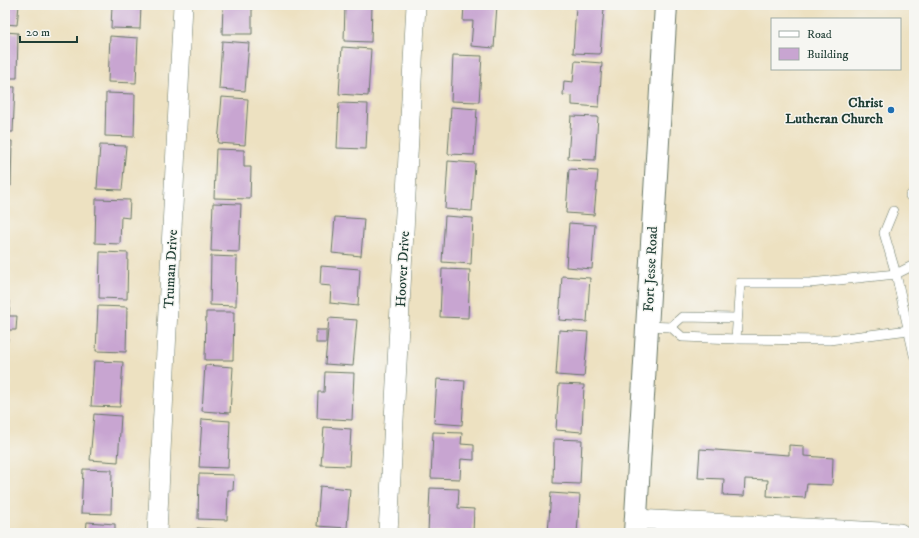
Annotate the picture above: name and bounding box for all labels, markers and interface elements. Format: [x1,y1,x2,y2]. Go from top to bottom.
scale bar [20,18,77,44]
legend [771,18,901,70]
text: 20 m [26,25,50,40]
text: Road [807,27,832,42]
text: Building [807,47,848,62]
place label: Christ Lutheran Church [785,94,884,128]
marker: Christ Lutheran Church [886,105,896,115]
street label: Fort Jesse Road [640,226,662,312]
street label: Truman Drive [160,229,182,309]
street label: Hoover Drive [392,230,414,308]

